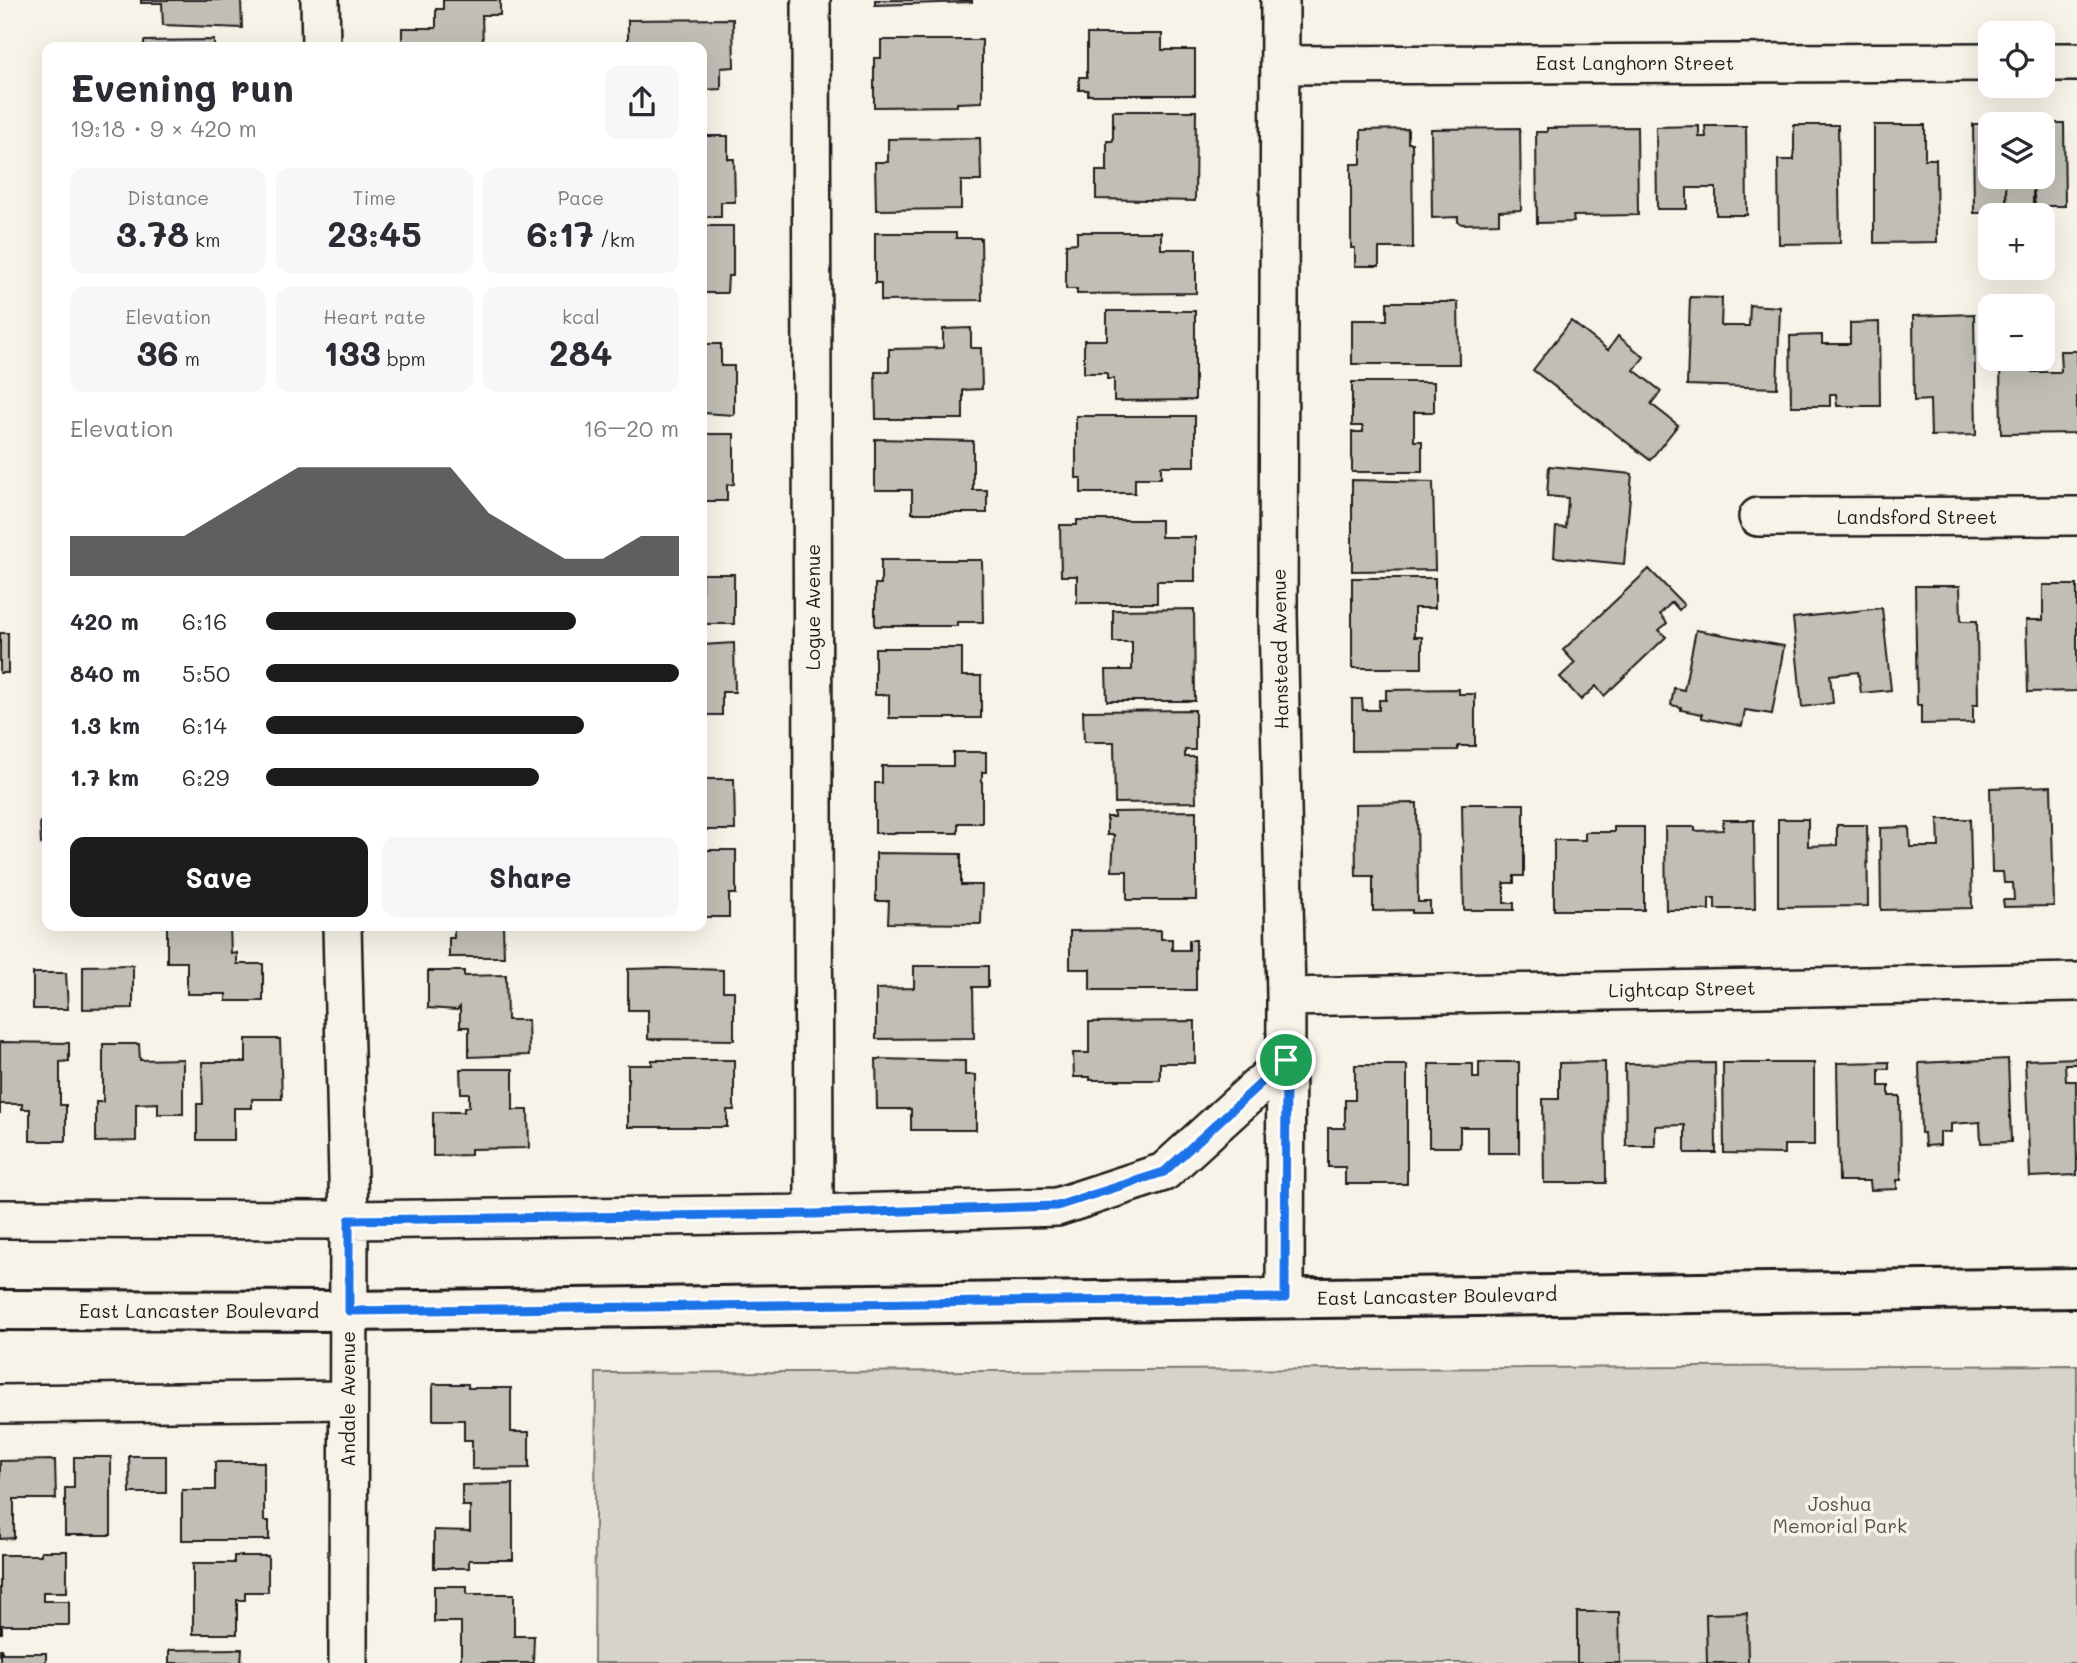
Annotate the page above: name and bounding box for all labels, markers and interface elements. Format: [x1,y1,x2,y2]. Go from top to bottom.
map controls [1978,21,2055,371]
button: locate [1978,21,2055,98]
street label: East Langhorn Street [1536,50,1734,75]
text: Evening run [70,62,294,112]
button: share [605,65,679,139]
button: layers [1978,112,2055,189]
text: 19:18 · 9 × 420 m [70,113,257,143]
text: Distance [127,185,209,210]
text: Time [353,185,396,210]
text: Pace [558,185,604,210]
button: + [1978,203,2055,280]
text: 3.78 [116,210,189,256]
text: 23:45 [327,210,422,256]
text: 6:17 [527,210,594,256]
text: km [189,227,220,252]
text: /km [594,227,635,252]
button: − [1978,294,2055,371]
text: Elevation [126,304,211,329]
text: Heart rate [323,304,426,329]
text: kcal [562,304,600,329]
text: 36 [136,329,179,375]
text: 133 [323,329,381,375]
text: 284 [549,329,613,375]
text: m [179,346,200,371]
text: bpm [381,346,426,371]
text: Elevation [70,413,173,443]
text: 16–20 m [583,413,679,443]
street label: Landsford Street [1837,504,1997,529]
street label: Logue Avenue [800,544,825,670]
street label: Hanstead Avenue [1266,568,1293,730]
text: 420 m [70,606,139,636]
text: 6:16 [182,606,227,636]
text: 840 m [70,658,140,688]
text: 5:50 [182,658,230,688]
text: 1.3 km [70,710,140,740]
text: 6:14 [182,710,227,740]
text: 1.7 km [70,762,139,792]
text: 6:29 [182,762,229,792]
button: Save [70,837,368,917]
button: Share [382,837,679,917]
street label: Lightcap Street [1608,975,1756,1002]
pin [1256,1030,1316,1090]
icon: arrive [1267,1041,1305,1079]
street label: East Lancaster Boulevard [1317,1281,1557,1310]
street label: East Lancaster Boulevard [79,1298,319,1323]
street label: Andale Avenue [335,1331,360,1467]
park label: Joshua Memorial Park [1773,1491,1907,1538]

